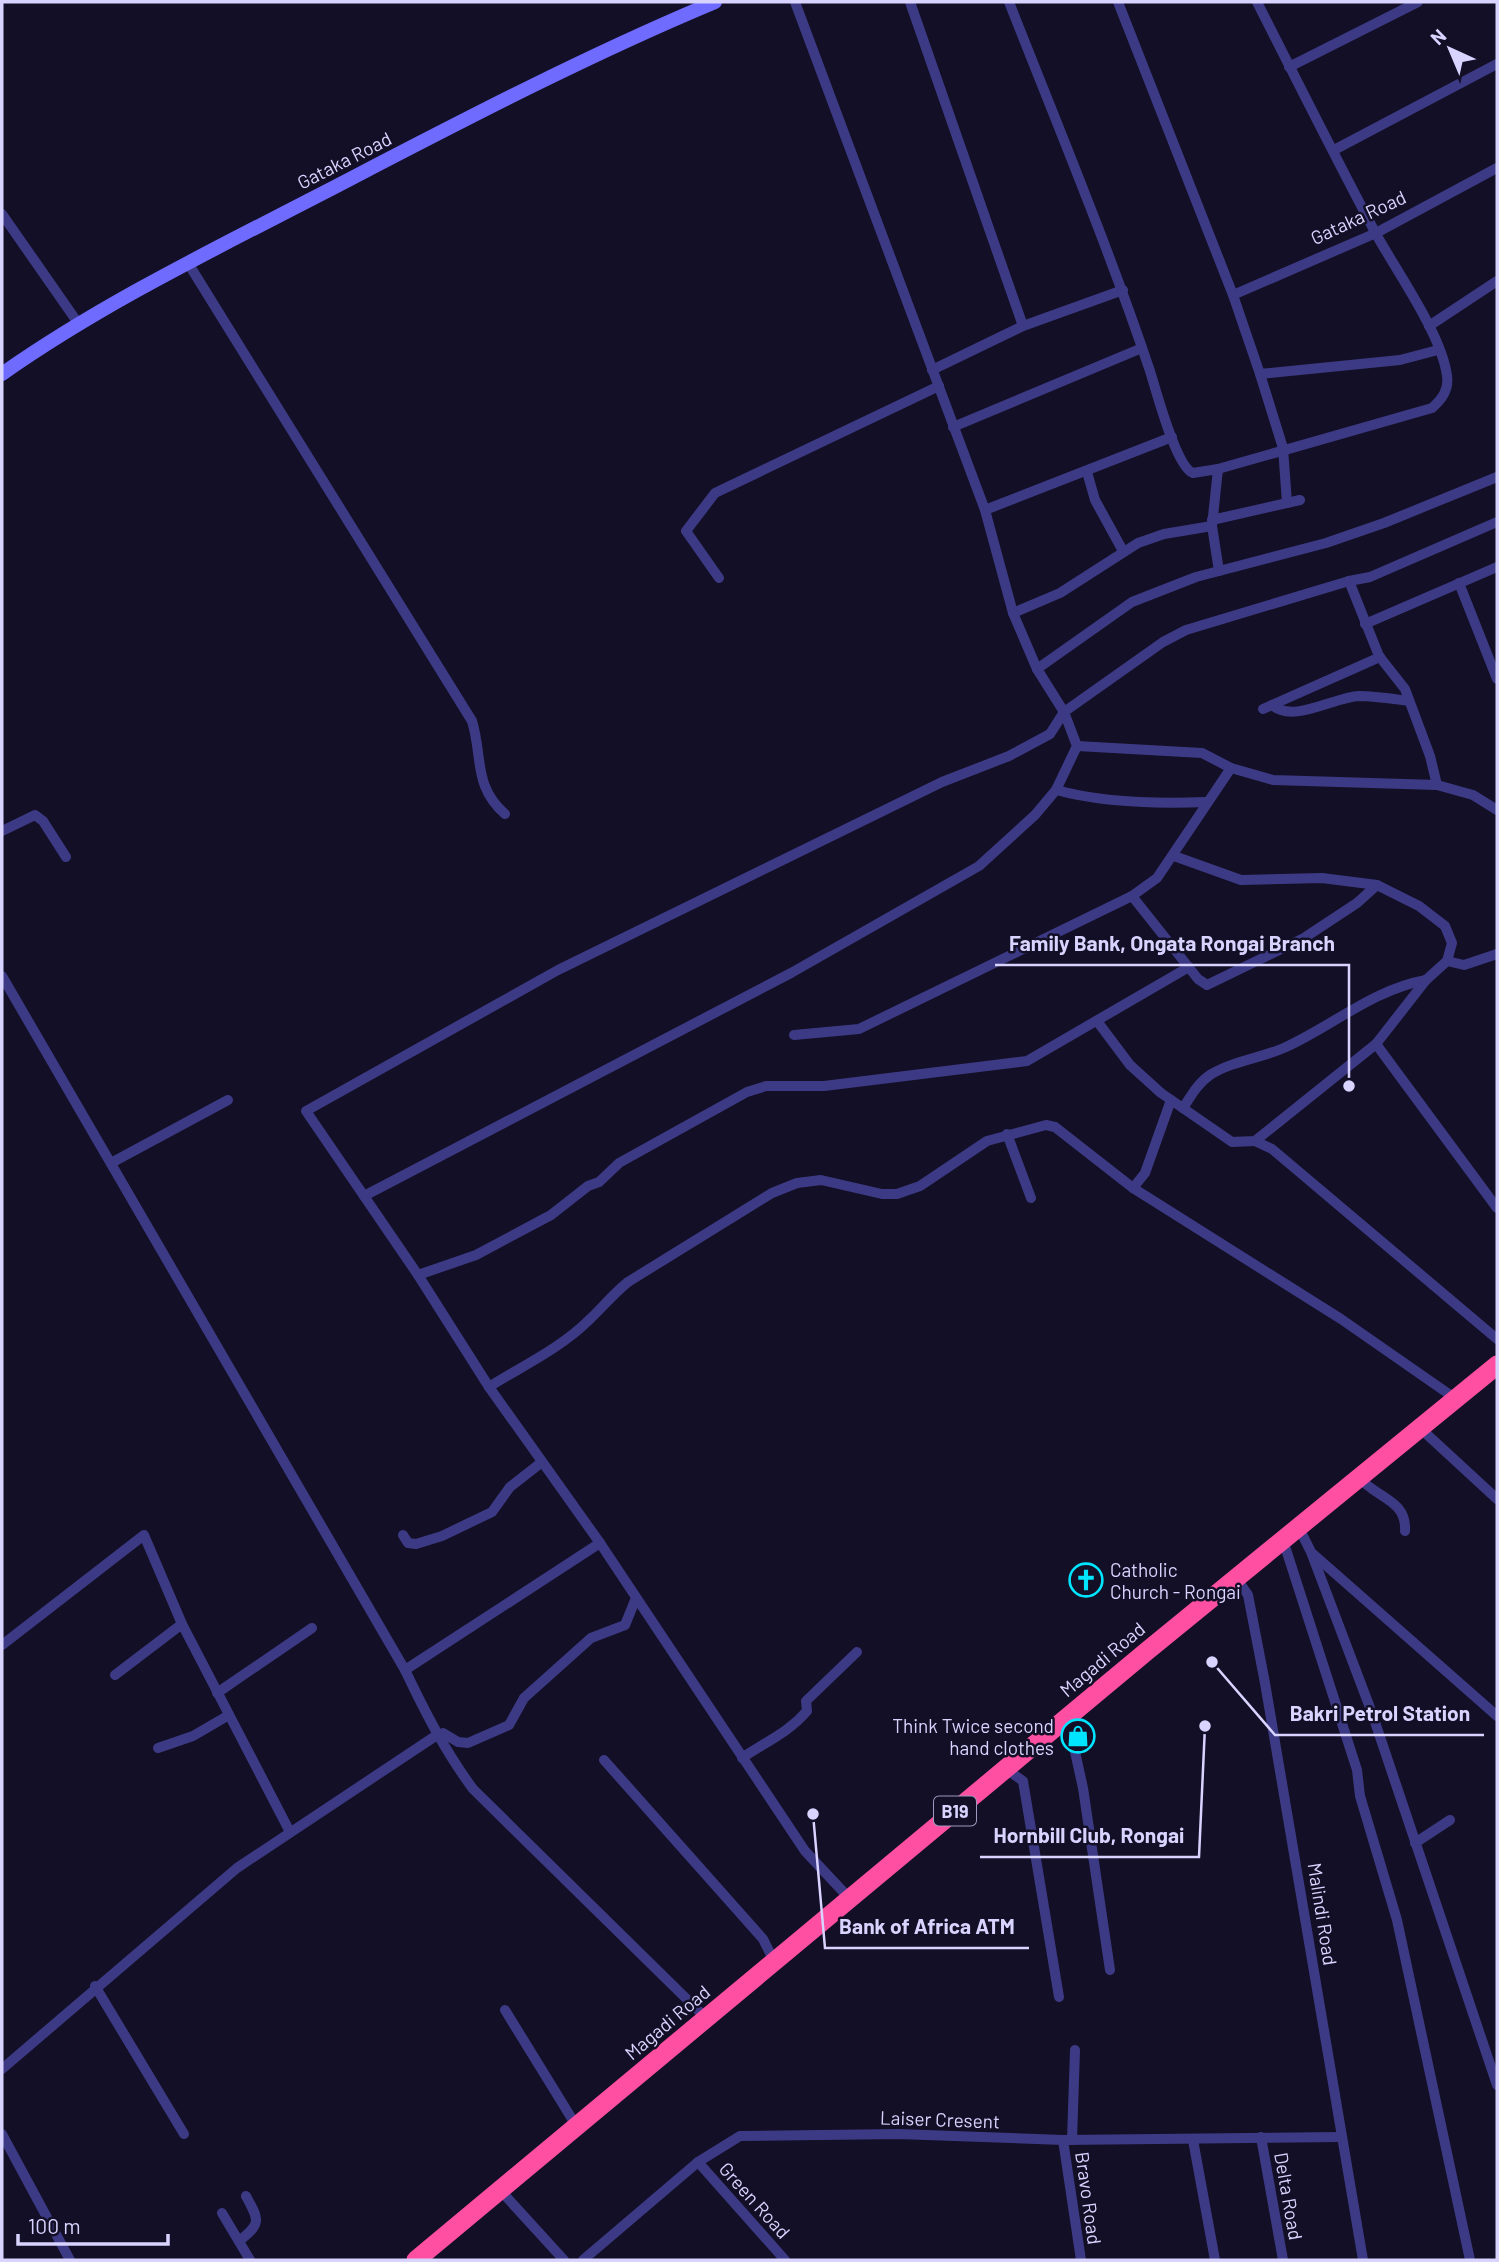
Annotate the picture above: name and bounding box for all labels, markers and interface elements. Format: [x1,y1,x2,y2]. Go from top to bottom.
north arrow [1415,14,1485,84]
text: N [1425,24,1450,49]
street label: Gataka Road [293,126,395,194]
street label: Gataka Road [1307,185,1409,249]
callout: Family Bank, Ongata Rongai Branch [995,923,1349,965]
text: Family Bank, Ongata Rongai Branch [1009,930,1335,955]
place label: Catholic Church - Rongai [1110,1558,1241,1603]
church icon: Catholic Church - Rongai [1067,1561,1105,1599]
street label: Magadi Road [1055,1617,1149,1701]
callout: Bakri Petrol Station [1275,1693,1484,1735]
text: Bakri Petrol Station [1290,1700,1470,1725]
place label: Think Twice second hand clothes [892,1714,1054,1759]
shop icon: Think Twice second hand clothes [1059,1717,1097,1755]
road number: B19 [934,1797,976,1826]
callout: Hornbill Club, Rongai [980,1815,1199,1857]
text: Hornbill Club, Rongai [994,1822,1184,1847]
street label: Malindi Road [1304,1861,1342,1967]
callout: Bank of Africa ATM [825,1906,1029,1948]
text: Bank of Africa ATM [839,1913,1015,1938]
street label: Magadi Road [620,1980,714,2064]
street label: Laiser Cresent [880,2105,1000,2133]
street label: Bravo Road [1071,2150,1107,2246]
street label: Delta Road [1270,2150,1308,2242]
street label: Green Road [715,2157,795,2243]
scale bar [18,2202,168,2246]
text: 100 m [28,2213,81,2238]

